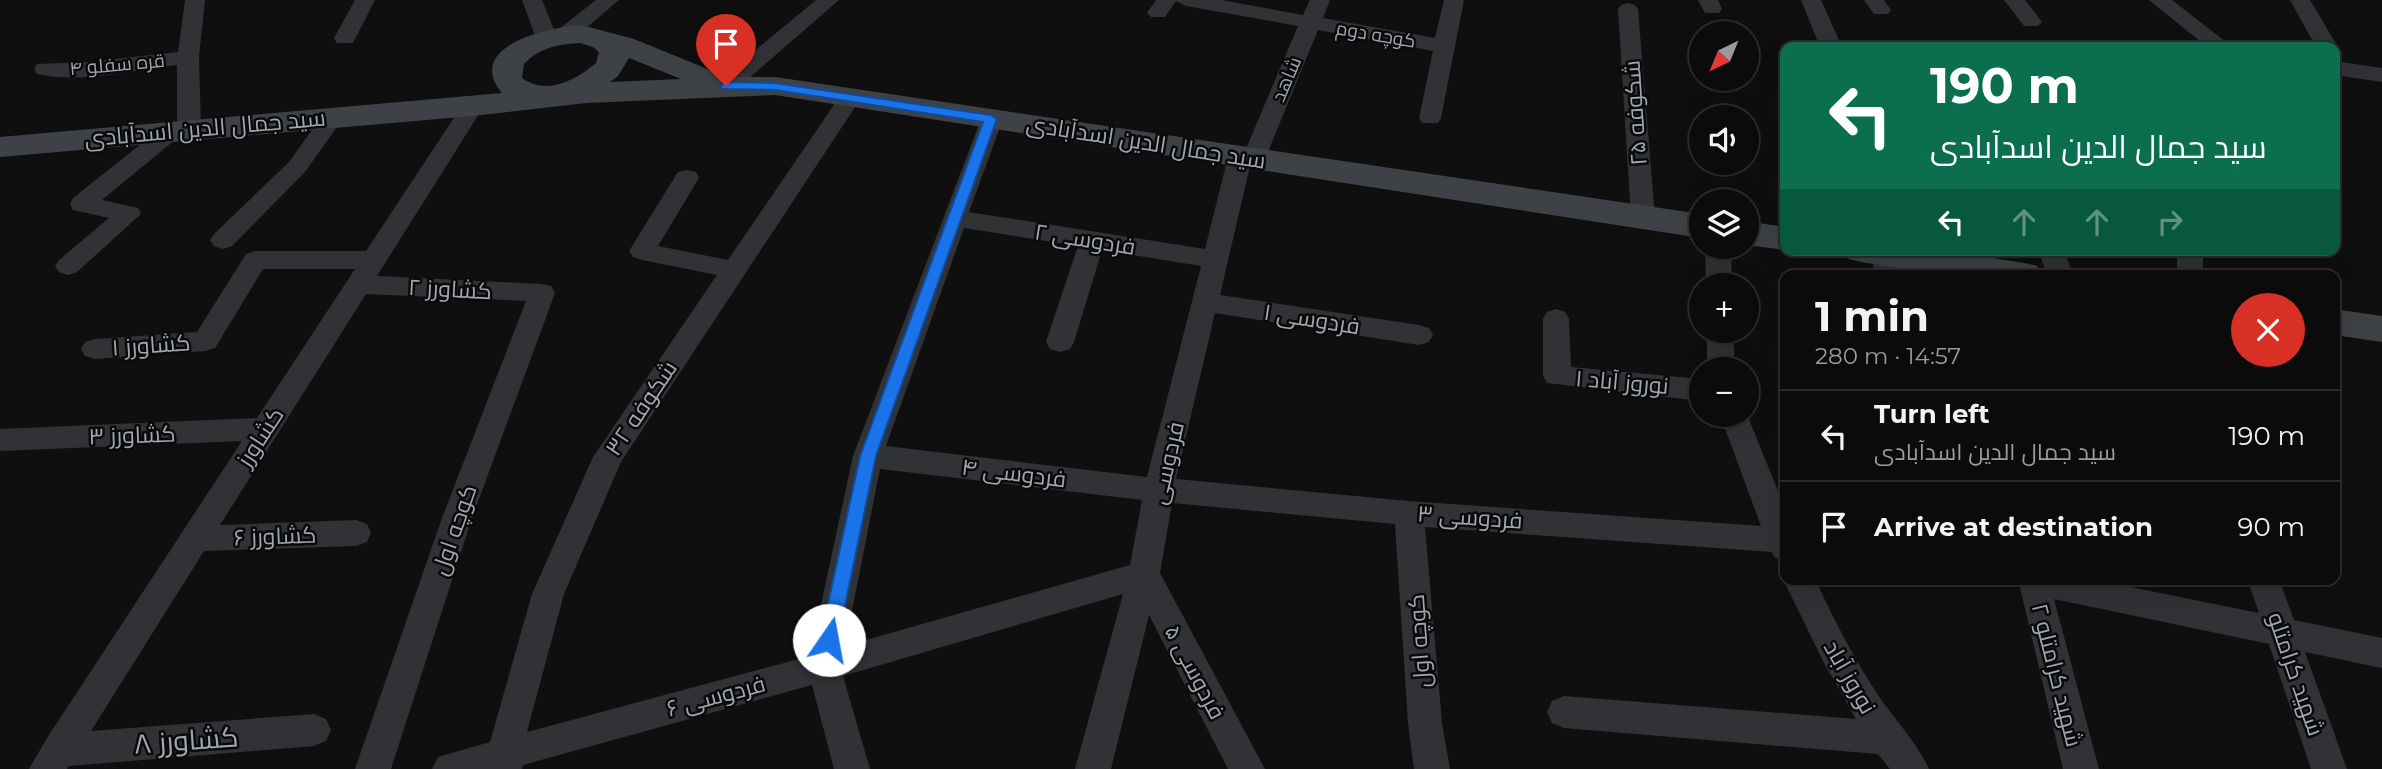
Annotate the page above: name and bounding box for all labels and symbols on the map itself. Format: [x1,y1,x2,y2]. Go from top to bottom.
pin [696,14,756,86]
street label: کوچه دوم [1334,16,1418,55]
north arrow [1689,21,1759,91]
street label: قره سفلو ۴ [68,49,166,80]
street label: شاهد [1267,53,1306,105]
street label: شکوفه ۲۵ [1617,59,1653,167]
street label: سید جمال الدین اسدآبادی [83,104,327,152]
street label: سید جمال الدین اسدآبادی [1024,109,1268,175]
street label: فردوسی ۲ [1032,217,1138,261]
street label: کشاورز ۲ [407,273,493,305]
street label: فردوسی ۱ [1262,298,1362,340]
street label: کشاورز ۱ [111,328,191,362]
street label: شکوفه ۳۲ [599,355,683,461]
street label: نوروز آباد ۱ [1574,364,1670,400]
street label: کشاورز [229,402,290,474]
street label: کشاورز ۳ [88,419,176,451]
street label: فردوسی [1144,419,1190,507]
street label: فردوسی ۴ [960,453,1068,493]
street label: کوچه اول [425,481,483,579]
street label: فردوسی ۳ [1416,499,1524,535]
street label: کشاورز ۶ [233,521,317,551]
street label: کوچه اول [1402,593,1437,689]
street label: شهید کرامتلو ۲ [2026,600,2088,750]
position arrow [792,603,866,677]
street label: شهید کرامتلو [2262,609,2330,739]
street label: فردوسی ۵ [1159,620,1231,724]
street label: نوروز آباد [1818,635,1882,719]
street label: فردوسی ۶ [664,669,768,723]
street label: کشاورز ۸ [133,719,239,761]

